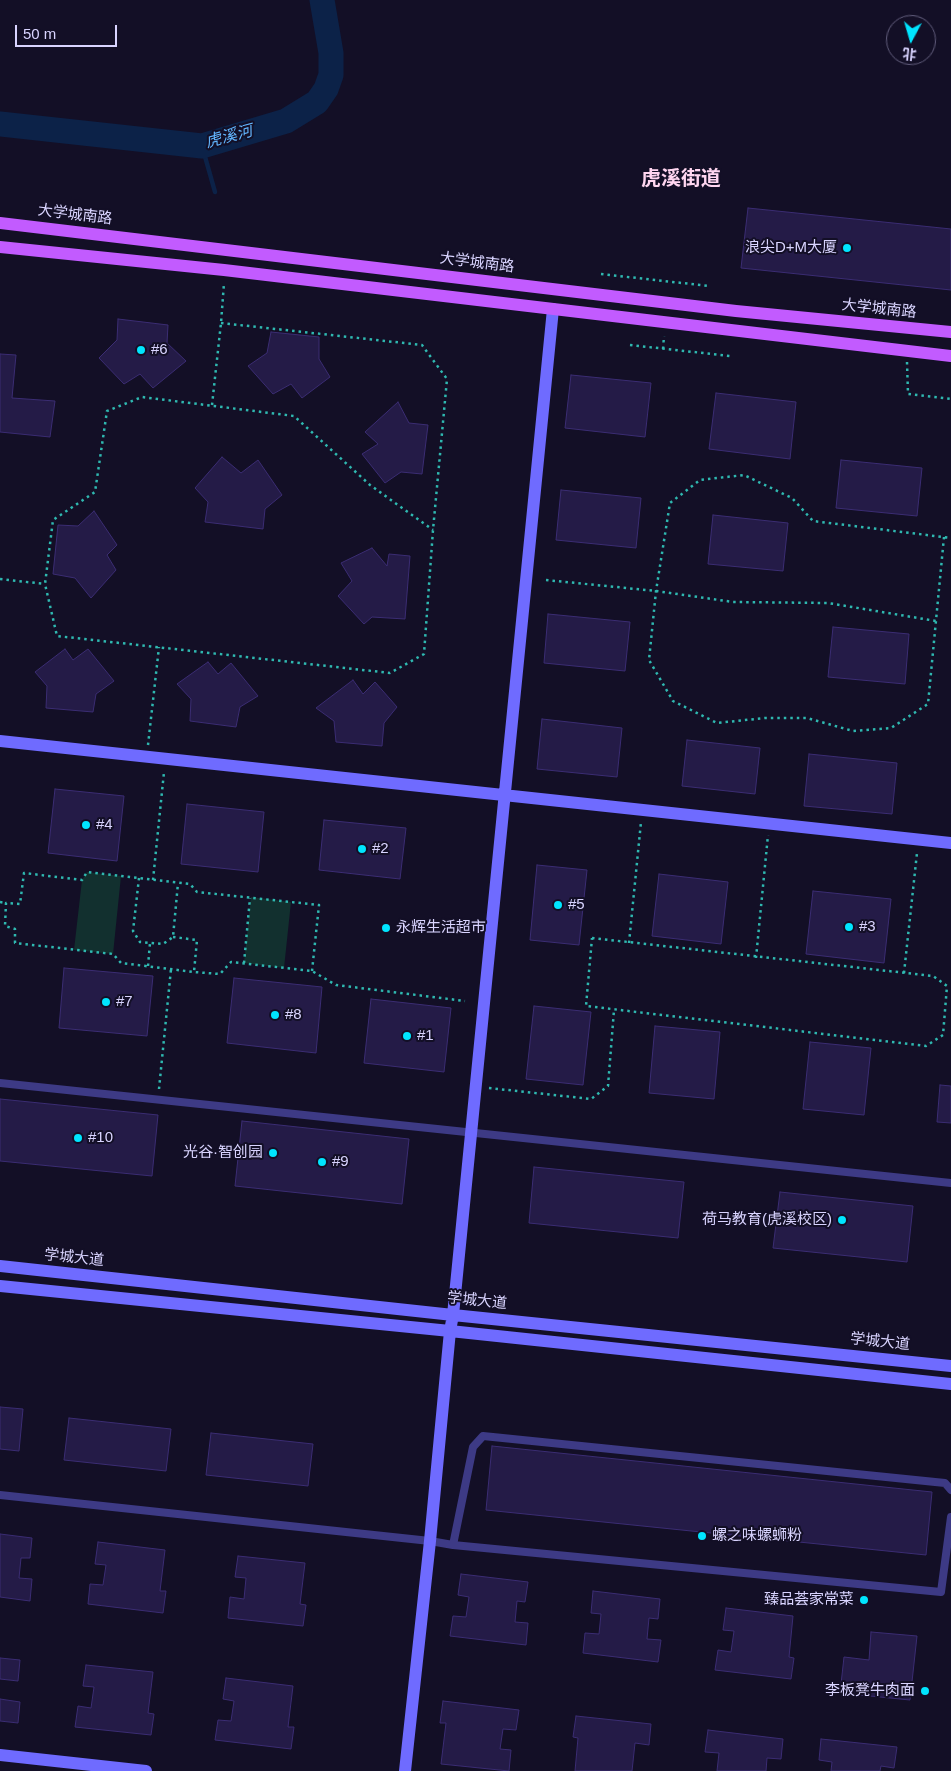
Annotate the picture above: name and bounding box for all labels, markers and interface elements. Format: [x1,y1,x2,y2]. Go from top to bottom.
scale bar [18,15,120,47]
north arrow [886,15,936,65]
text: 50 m [23,25,56,42]
text: 北 [902,45,917,63]
water label: 虎溪河 [203,122,255,152]
district label: 虎溪街道 [641,167,721,191]
street label: 大学城南路 [37,201,113,229]
place label: 浪尖D+M大厦 [745,239,837,257]
marker: 浪尖D+M大厦 [841,242,853,254]
street label: 大学城南路 [439,249,515,277]
street label: 大学城南路 [841,296,917,322]
place label: #6 [151,341,168,359]
marker: #6 [135,344,147,356]
place label: #4 [96,816,113,834]
marker: #4 [80,819,92,831]
place label: #2 [372,840,389,858]
marker: #2 [356,843,368,855]
place label: #5 [568,896,585,914]
marker: #5 [552,899,564,911]
place label: #3 [859,918,876,936]
place label: 永辉生活超市 [396,919,486,937]
marker: #3 [843,921,855,933]
marker: 永辉生活超市 [380,922,392,934]
place label: #7 [116,993,133,1011]
marker: #7 [100,996,112,1008]
place label: #8 [285,1006,302,1024]
marker: #8 [269,1009,281,1021]
place label: #1 [417,1027,434,1045]
marker: #1 [401,1030,413,1042]
place label: #10 [88,1129,113,1147]
marker: #10 [72,1132,84,1144]
place label: 光谷·智创园 [183,1144,263,1162]
marker: 光谷·智创园 [267,1147,279,1159]
place label: #9 [332,1153,349,1171]
marker: #9 [316,1156,328,1168]
place label: 荷马教育(虎溪校区) [702,1211,832,1229]
marker: 荷马教育(虎溪校区) [836,1214,848,1226]
street label: 学城大道 [43,1246,105,1270]
street label: 学城大道 [446,1289,508,1313]
street label: 学城大道 [849,1330,911,1354]
place label: 螺之味螺蛳粉 [712,1527,802,1545]
marker: 螺之味螺蛳粉 [696,1530,708,1542]
place label: 臻品荟家常菜 [764,1591,854,1609]
marker: 臻品荟家常菜 [858,1594,870,1606]
place label: 李板凳牛肉面 [825,1682,915,1700]
marker: 李板凳牛肉面 [919,1685,931,1697]

